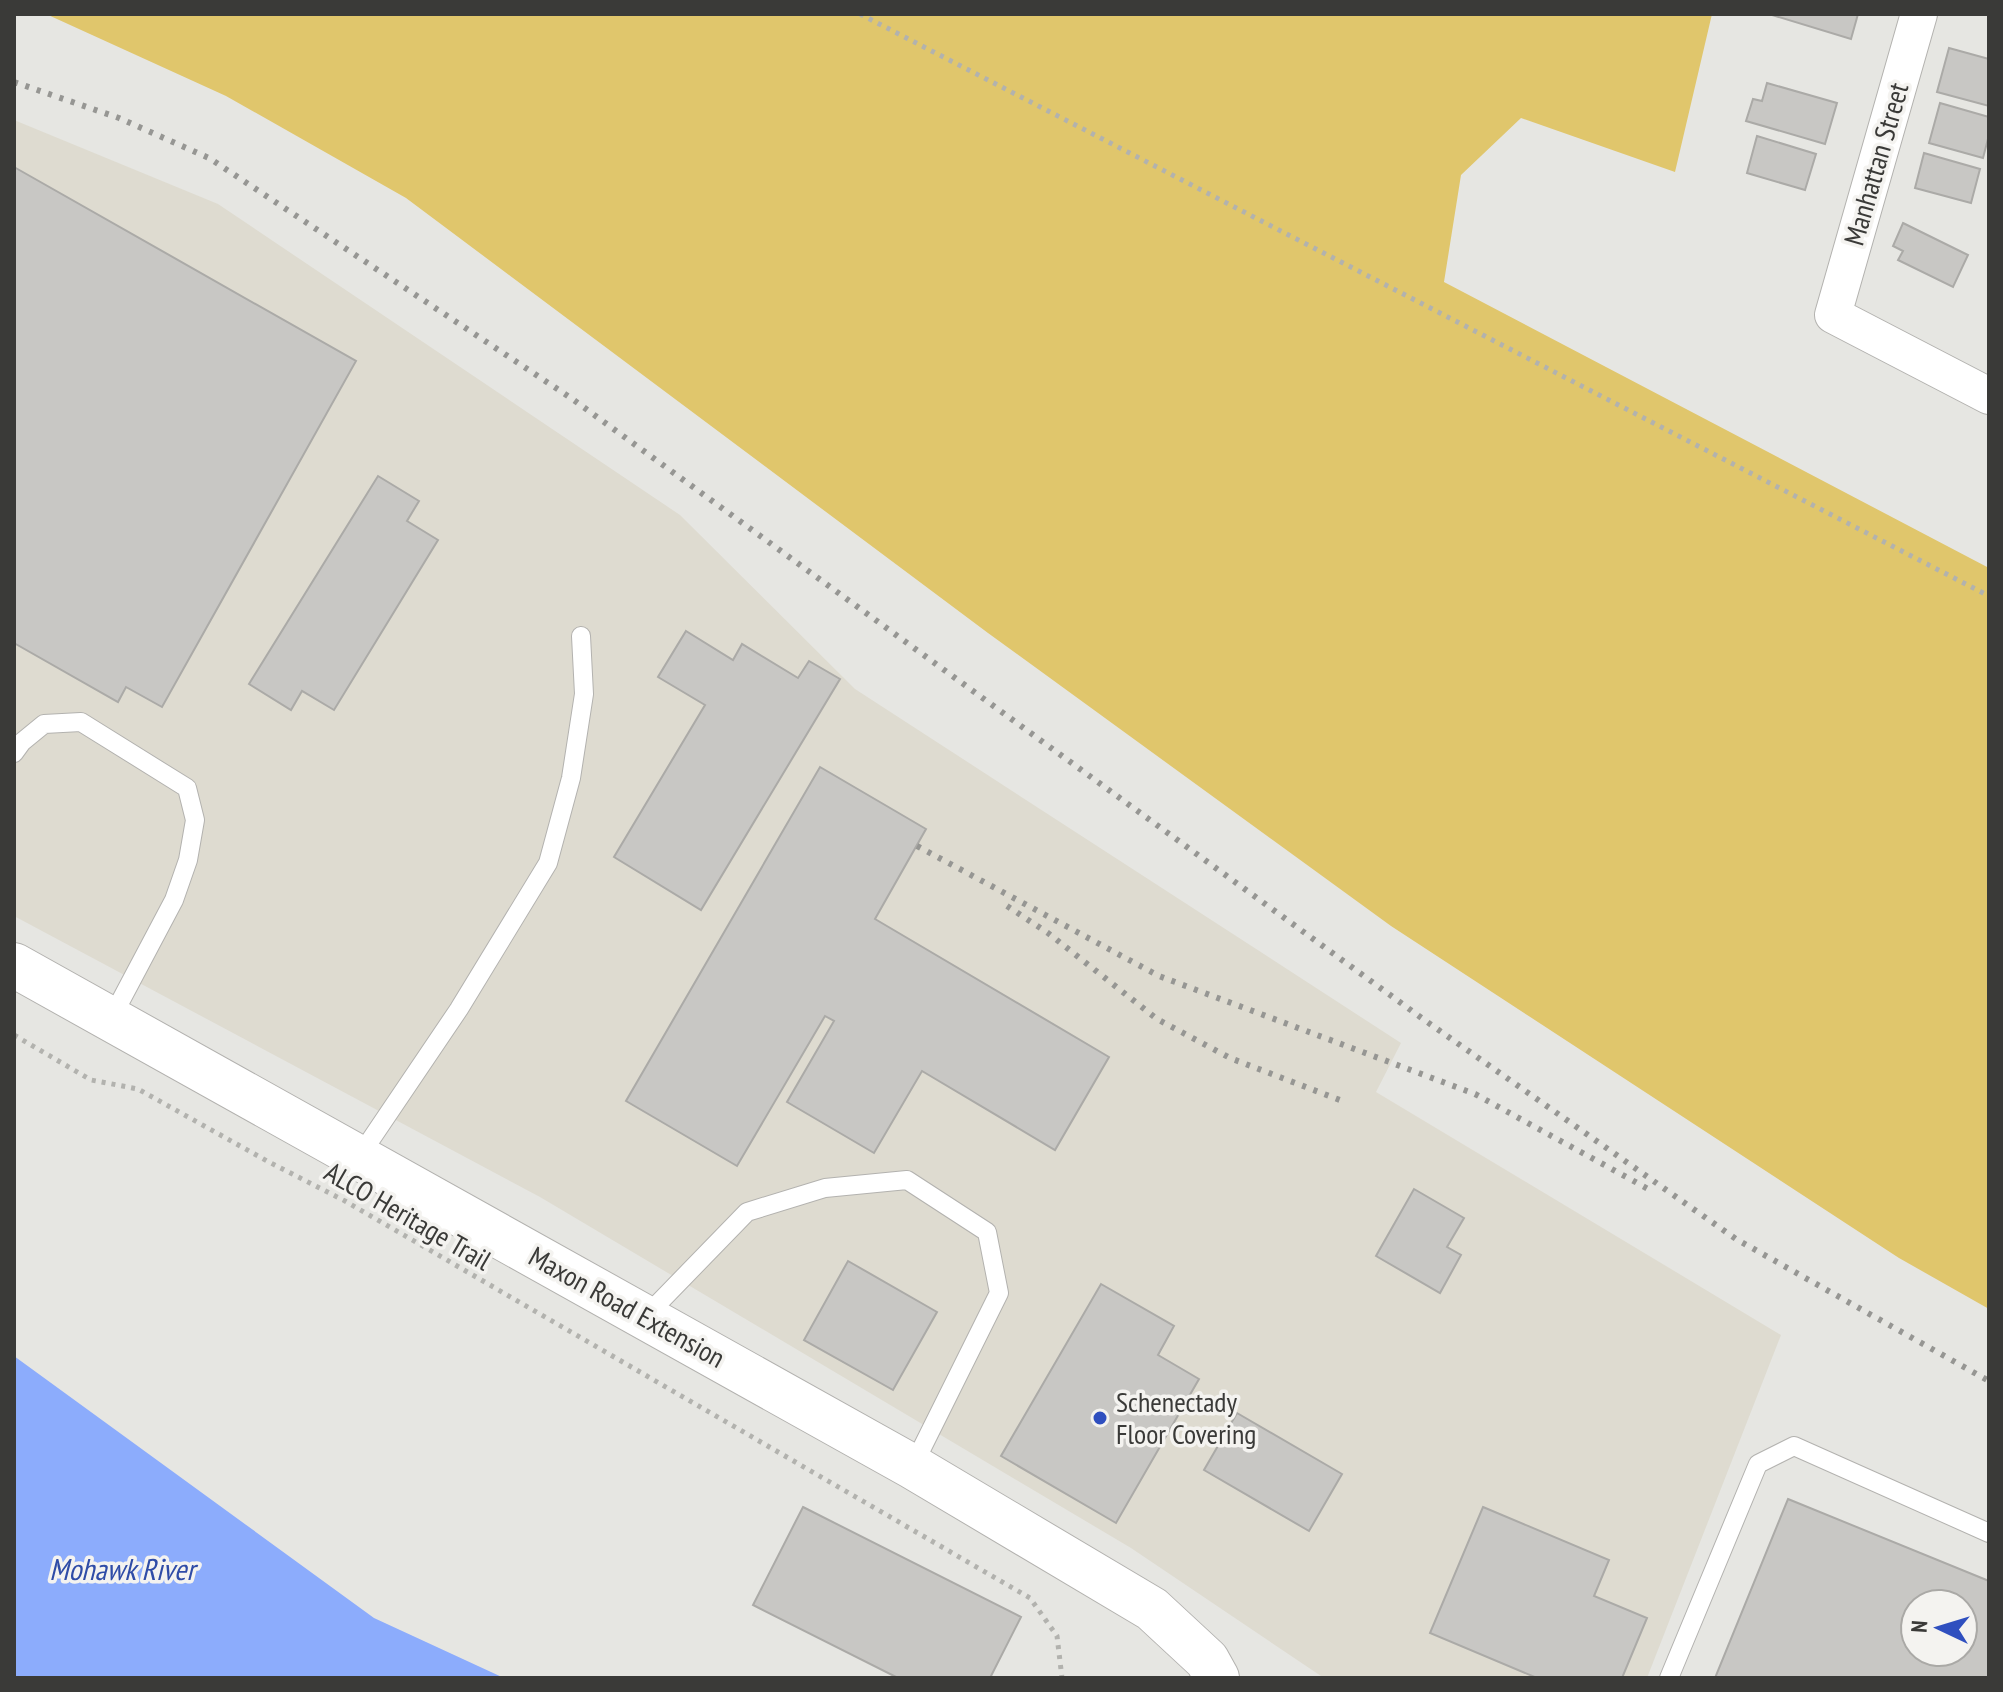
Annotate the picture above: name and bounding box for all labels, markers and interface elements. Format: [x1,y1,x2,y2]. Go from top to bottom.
street label: Manhattan Street [1835,78,1916,250]
street label: ALCO Heritage Trail [318,1153,499,1278]
street label: Maxon Road Extension [523,1237,732,1376]
place label: Schenectady Floor Covering [1116,1383,1256,1452]
marker: Schenectady Floor Covering [1091,1409,1109,1427]
water label: Mohawk River [49,1549,198,1588]
north arrow [1899,1588,1979,1668]
text: N [1905,1620,1933,1634]

